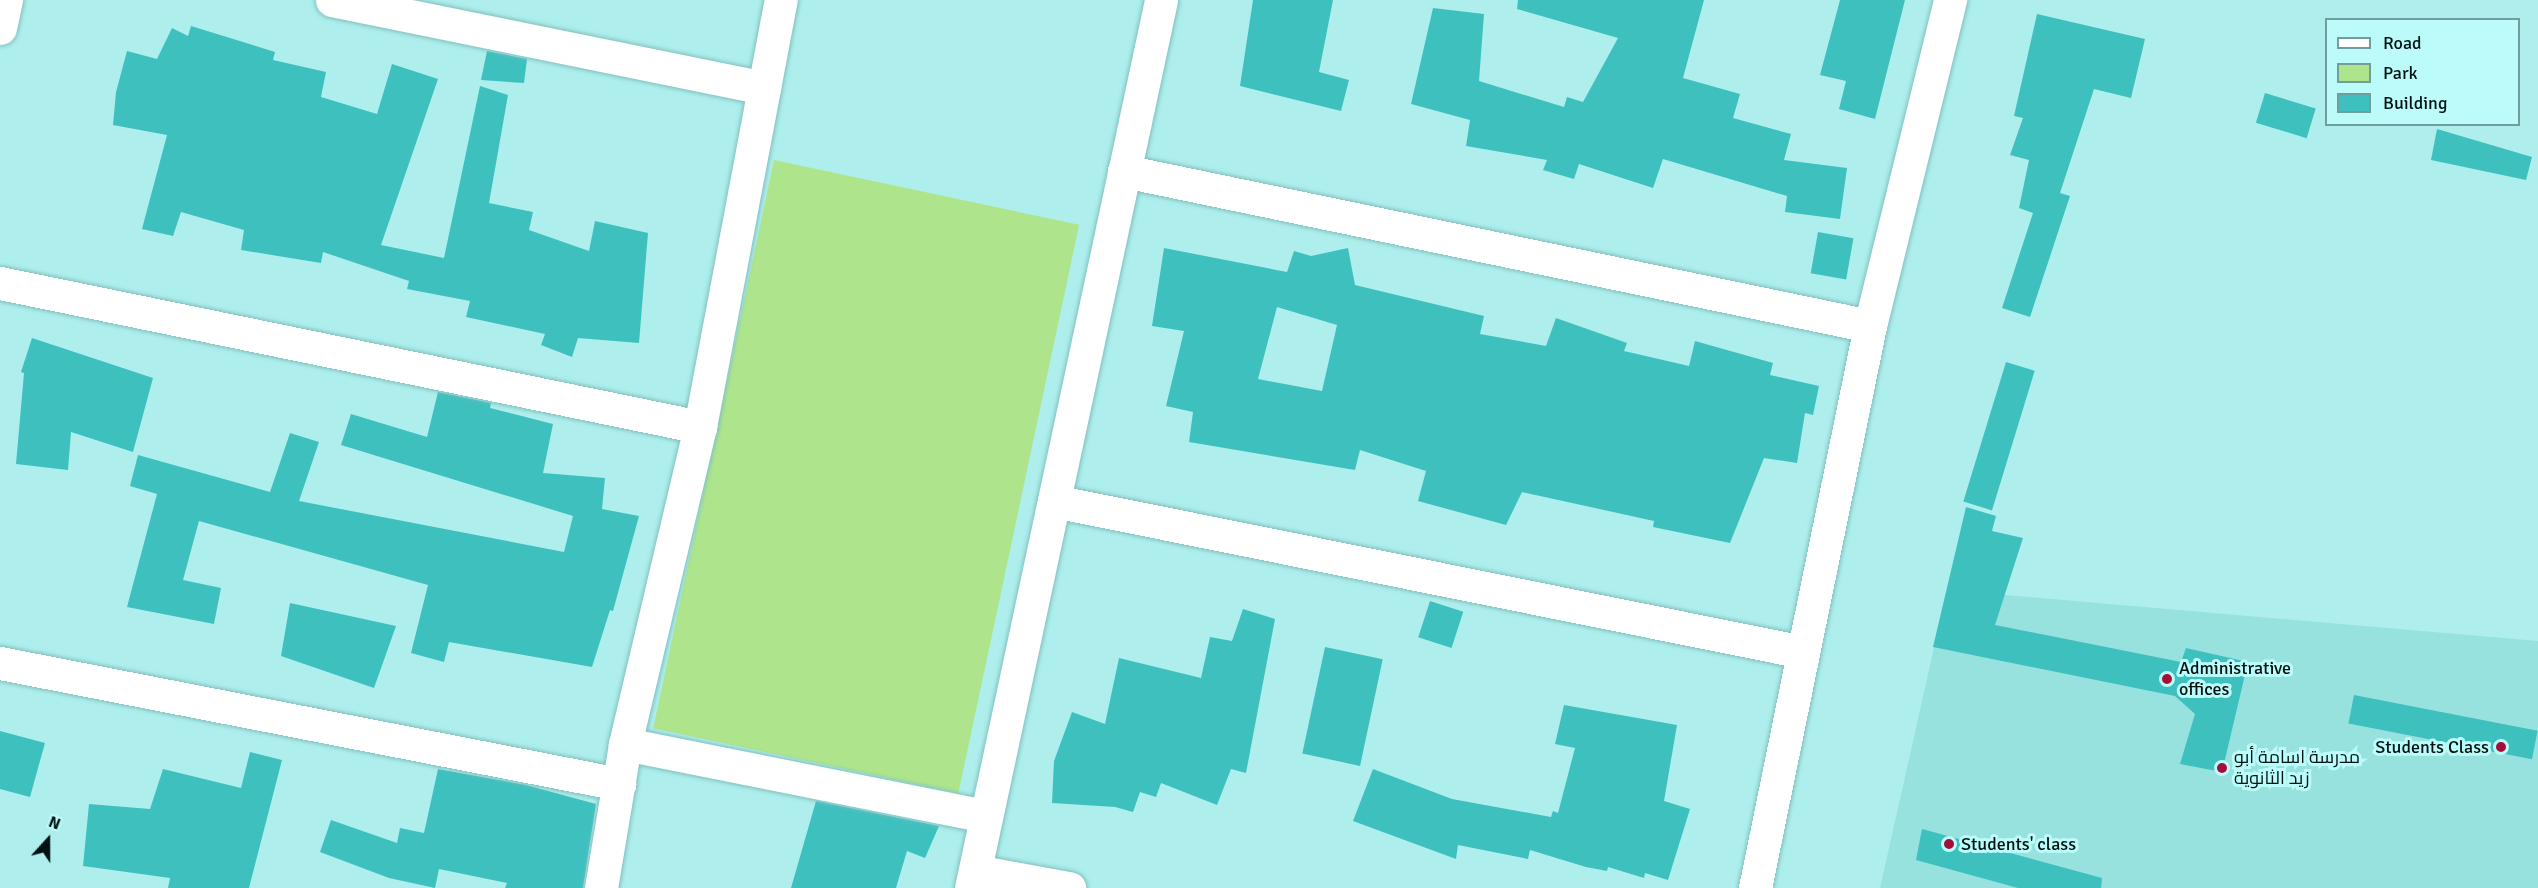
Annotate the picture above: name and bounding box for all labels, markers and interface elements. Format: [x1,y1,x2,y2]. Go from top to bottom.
legend [2325,18,2520,126]
text: Road [2383,32,2422,54]
text: Park [2383,62,2418,84]
text: Building [2383,92,2447,114]
place label: Administrative offices [2179,658,2291,700]
marker: Administrative offices [2160,672,2174,686]
place label: Students Class [2375,736,2489,758]
marker: Students Class [2494,740,2508,754]
place label: مدرسة اسامة أبو زيد الثانوية [2234,747,2360,789]
marker: مدرسة اسامة أبو زيد الثانوية [2215,761,2229,775]
north arrow [18,810,78,870]
text: N [46,812,63,835]
place label: Students' class [1961,833,2076,855]
marker: Students' class [1942,837,1956,851]

